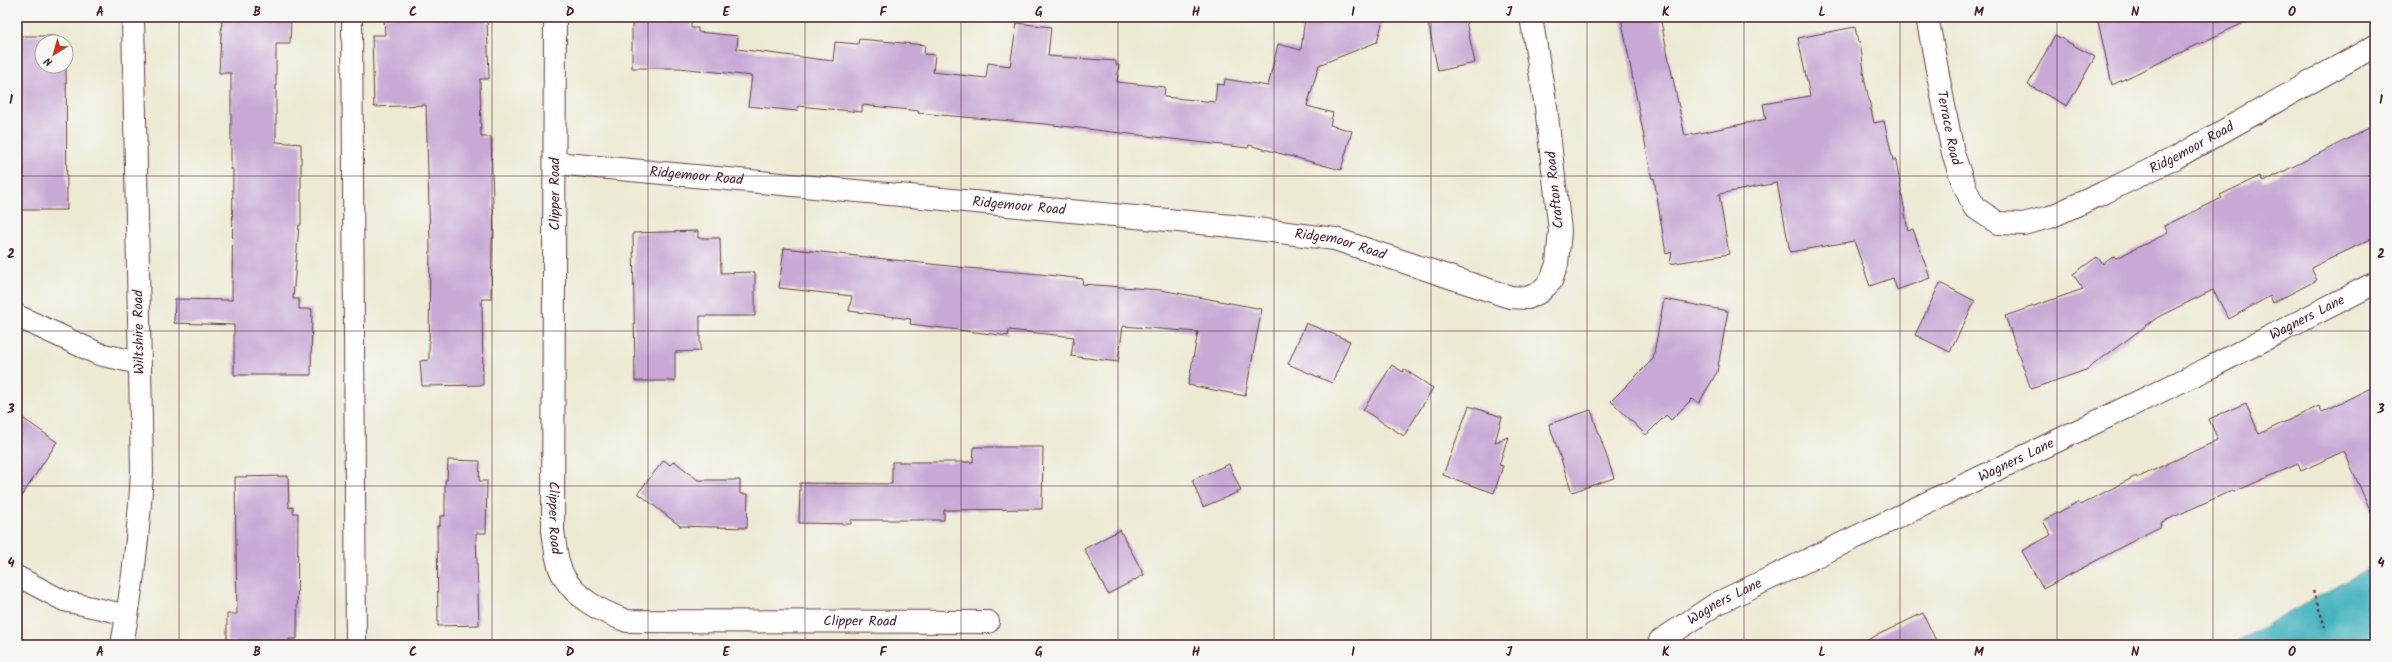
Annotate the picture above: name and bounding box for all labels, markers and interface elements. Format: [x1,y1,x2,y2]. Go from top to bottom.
text: A [96,2,104,23]
text: B [253,2,261,23]
text: C [409,2,417,23]
text: D [566,2,575,23]
text: E [722,2,730,23]
text: F [879,2,887,23]
text: G [1035,2,1043,23]
text: H [1192,2,1201,23]
text: I [1351,2,1355,23]
text: J [1506,2,1513,23]
text: K [1662,2,1670,23]
text: L [1818,2,1826,23]
text: M [1974,2,1984,23]
text: N [2131,2,2140,23]
text: O [2288,2,2296,23]
north arrow [34,34,74,74]
text: N [40,52,57,70]
street label: Terrace Road [1930,89,1968,169]
text: 1 [9,90,13,111]
text: 1 [2379,90,2383,111]
street label: Ridgemoor Road [2146,115,2239,180]
street label: Crafton Road [1540,149,1570,230]
street label: Clipper Road [544,156,566,231]
street label: Ridgemoor Road [649,161,745,192]
street label: Ridgemoor Road [971,191,1068,222]
street label: Ridgemoor Road [1293,223,1390,266]
text: 2 [7,244,15,265]
text: 2 [2377,244,2385,265]
street label: Wiltshire Road [127,289,151,374]
street label: Wagners Lane [2266,289,2349,346]
text: 3 [6,399,15,420]
text: 3 [2376,399,2385,420]
street label: Wagners Lane [1974,432,2059,488]
street label: Clipper Road [542,481,567,557]
text: 4 [7,553,15,574]
text: 4 [2377,553,2385,574]
street label: Wagners Lane [1683,572,1766,631]
street label: Clipper Road [823,611,898,633]
text: A [96,642,104,662]
text: B [253,642,261,662]
text: C [409,642,417,662]
text: D [566,642,575,662]
text: E [722,642,730,662]
text: F [879,642,887,662]
text: G [1035,642,1043,662]
text: H [1192,642,1201,662]
text: I [1351,642,1355,662]
text: J [1506,642,1513,662]
text: K [1662,642,1670,662]
text: L [1818,642,1826,662]
text: M [1974,642,1984,662]
text: N [2131,642,2140,662]
text: O [2288,642,2296,662]

